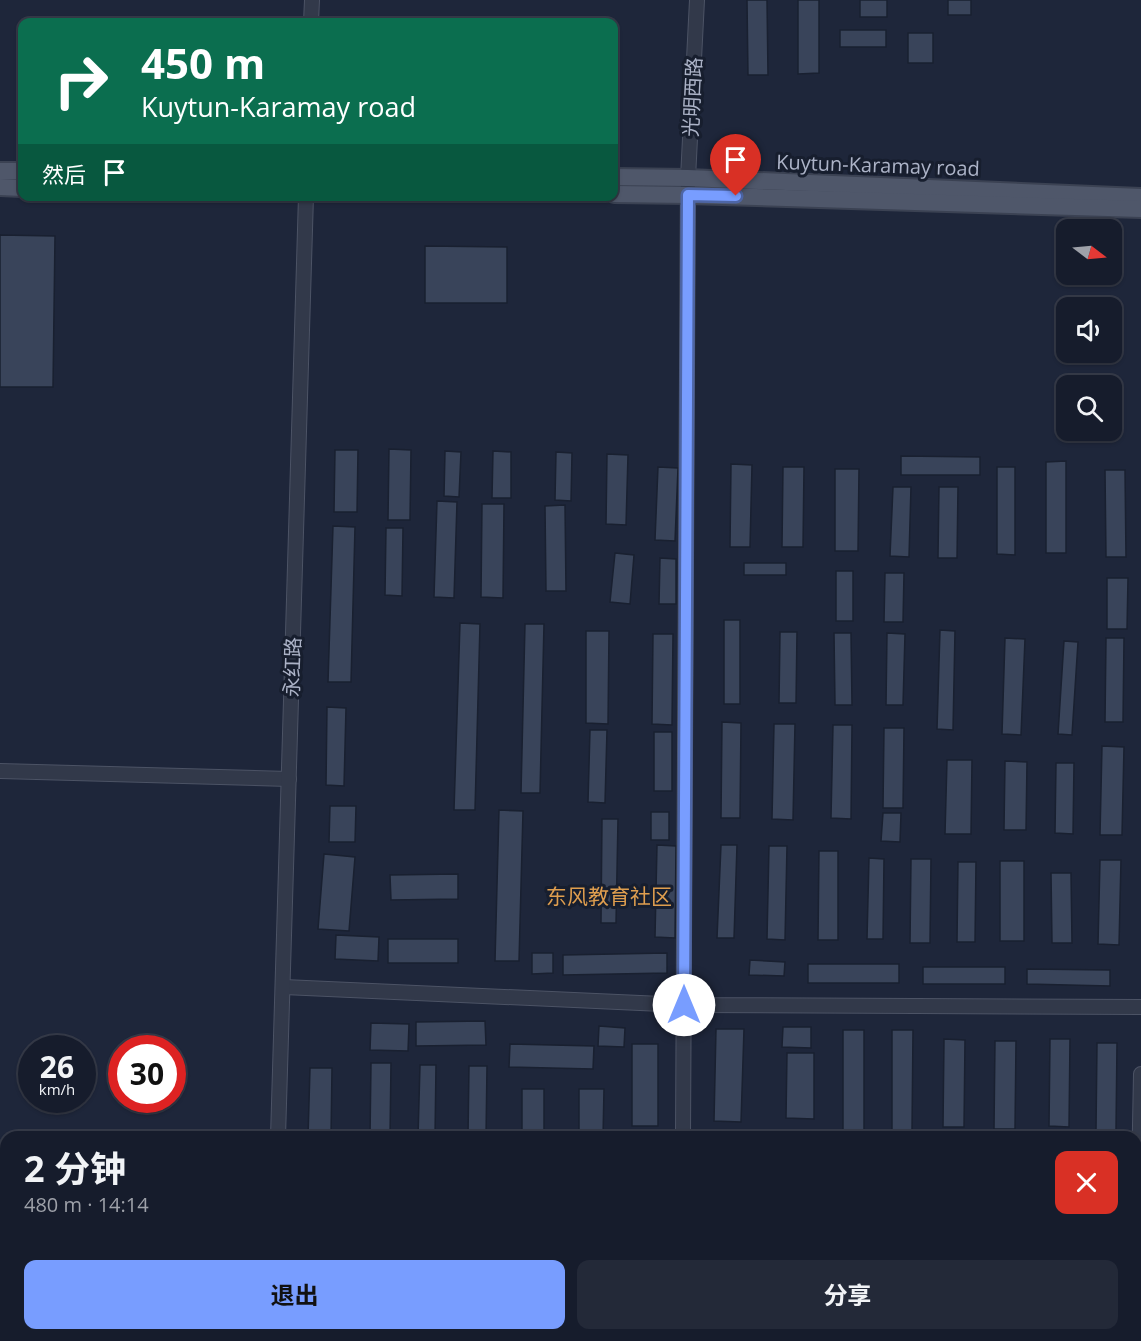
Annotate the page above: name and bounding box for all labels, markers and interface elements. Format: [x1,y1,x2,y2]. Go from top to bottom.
text: 450 m [141,34,265,91]
icon: right [42,42,120,120]
street label: 光明西路 [676,56,708,138]
text: Kuytun-Karamay road [141,88,416,125]
pin [710,134,761,196]
icon: arrive [719,143,752,176]
street label: Kuytun-Karamay road [776,148,980,182]
icon: arrive [98,156,131,189]
text: 然后 [42,159,86,189]
north arrow [1056,219,1122,285]
map controls [1056,219,1122,441]
button: sound [1056,297,1122,363]
button: search [1056,375,1122,441]
street label: 永红路 [277,637,307,697]
district label: 东风教育社区 [546,882,672,910]
position arrow [652,973,716,1037]
speed limit sign: 30 [108,1035,186,1113]
text: 26 [40,1046,74,1087]
text: km/h [39,1079,75,1099]
text: 2 分钟 [24,1144,126,1193]
button: close [1055,1151,1118,1214]
text: 480 m · 14:14 [24,1191,149,1218]
button: 退出 [24,1260,565,1329]
button: 分享 [577,1260,1118,1329]

